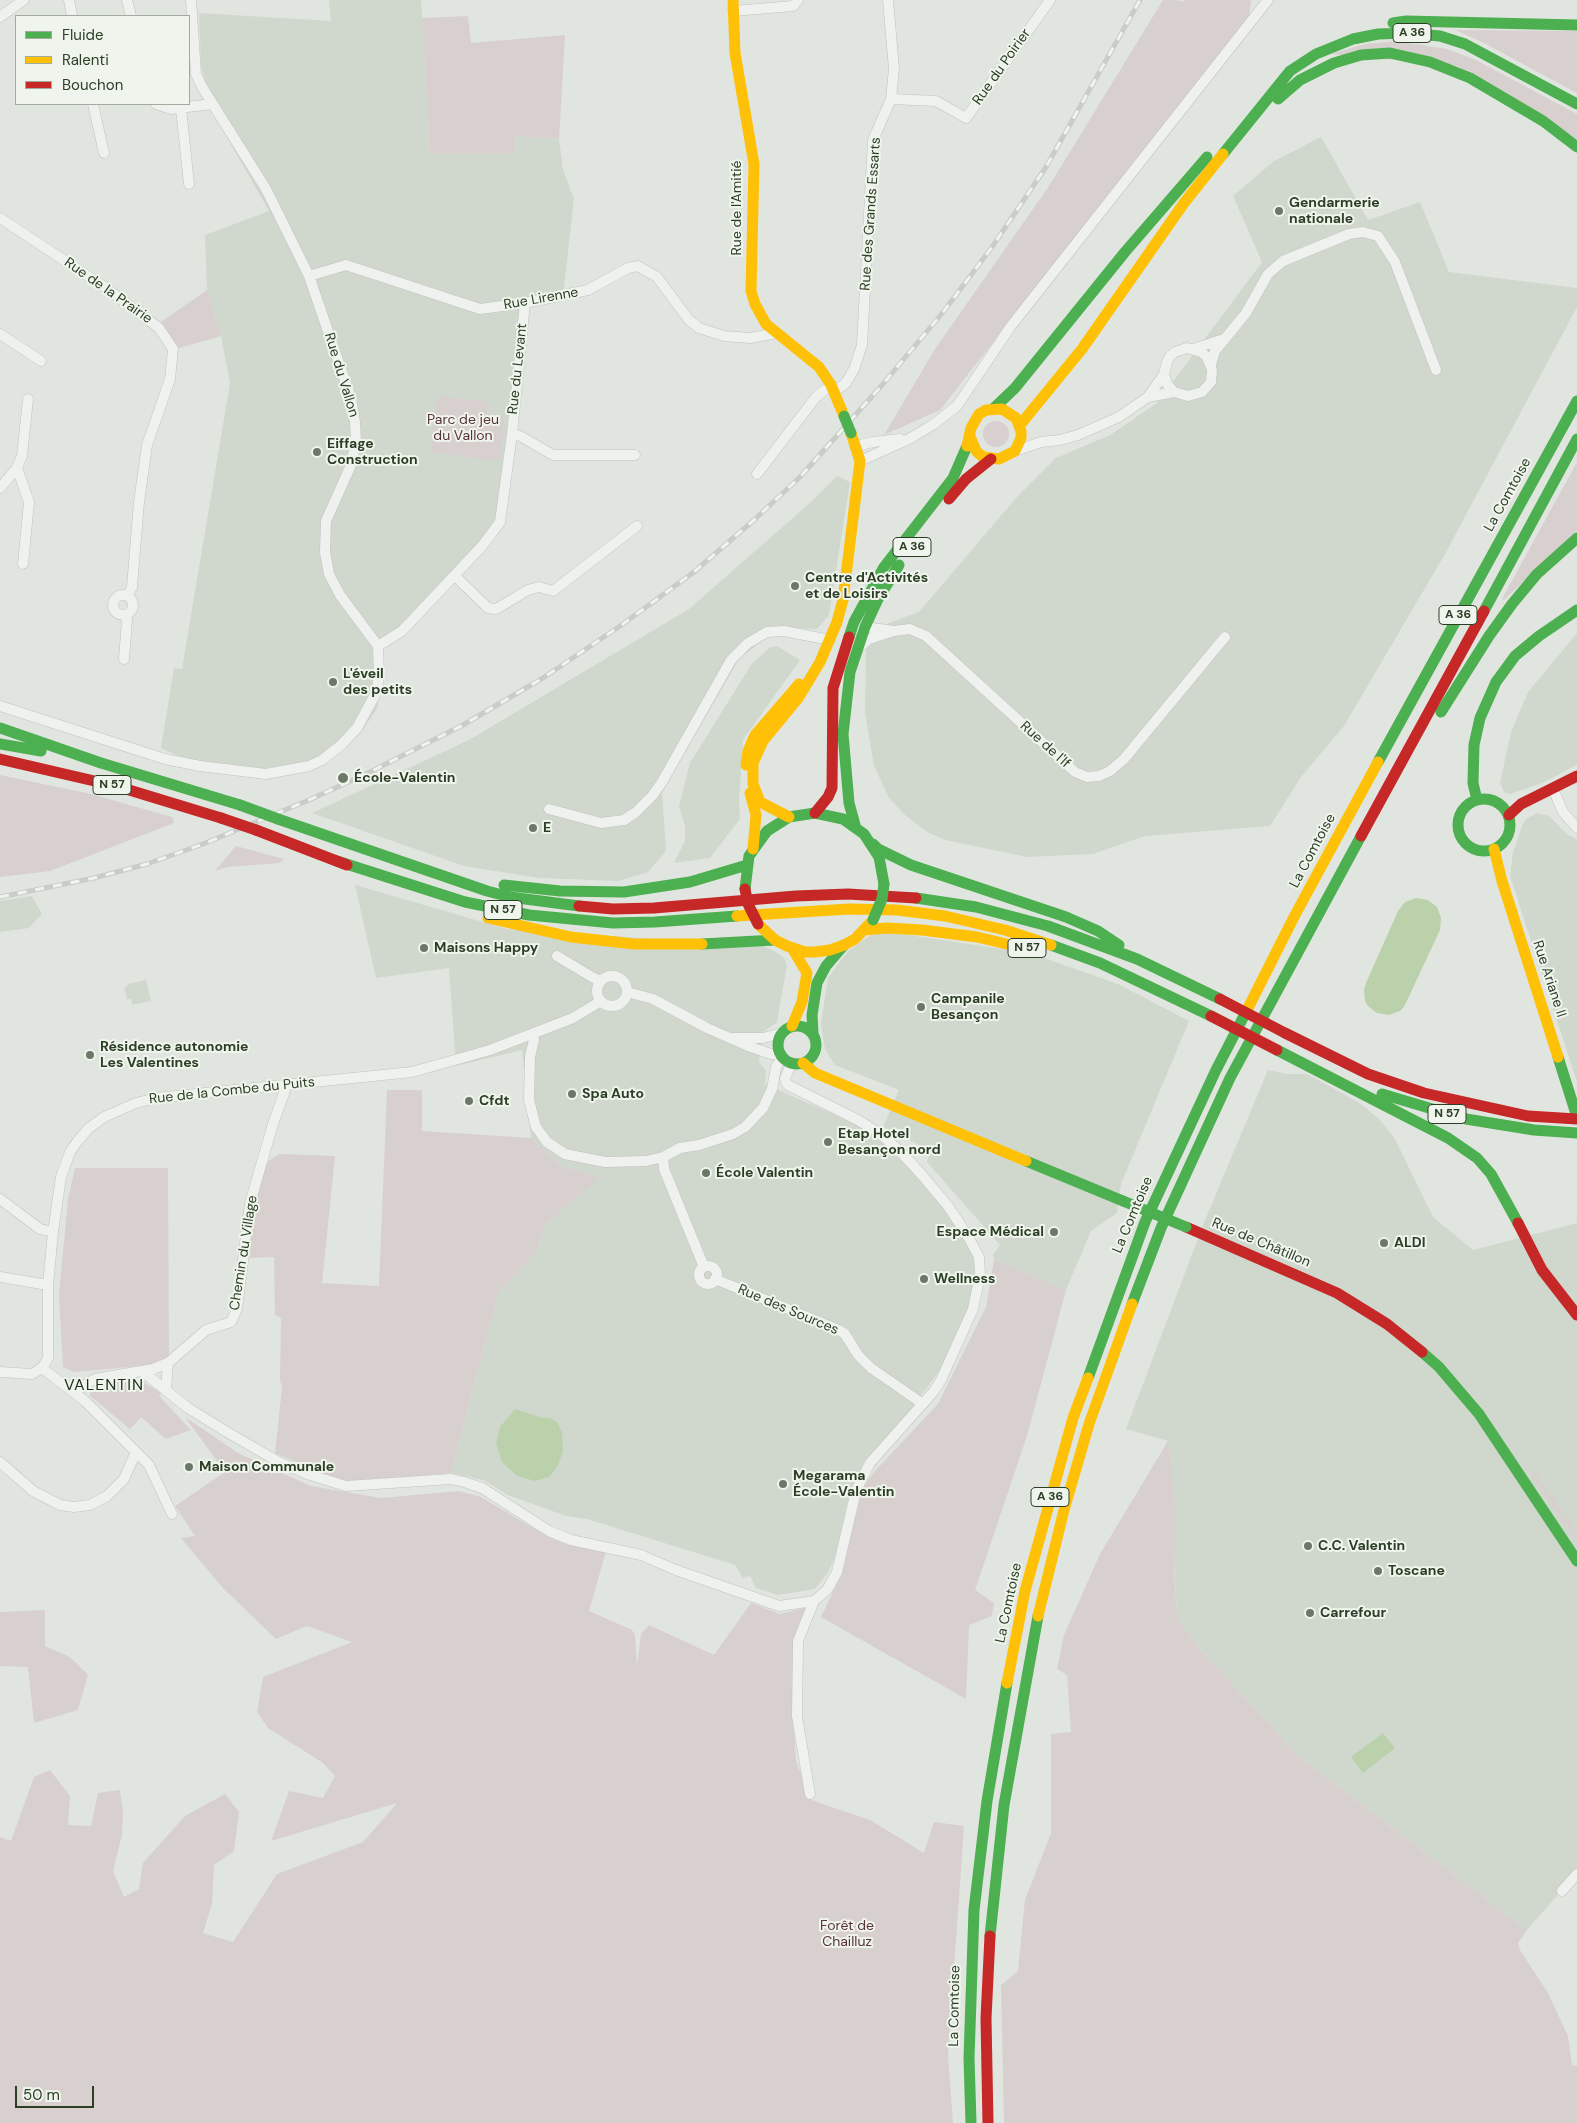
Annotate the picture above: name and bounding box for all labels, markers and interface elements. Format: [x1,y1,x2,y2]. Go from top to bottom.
legend [15,15,190,105]
road number: A 36 [1393,23,1431,42]
text: Fluide [62,25,104,45]
street label: Rue du Poirier [969,25,1035,109]
text: Ralenti [62,50,109,70]
text: Bouchon [62,75,123,95]
street label: Rue des Grands Essarts [857,137,885,291]
street label: Rue de l'Amitié [729,161,745,255]
place label: Gendarmerie nationale [1289,195,1380,228]
marker: Gendarmerie nationale [1273,205,1285,217]
street label: Rue de la Prairie [61,254,155,328]
street label: Rue Lirenne [502,284,580,314]
street label: Rue du Levant [505,323,531,415]
street label: Rue du Vallon [320,331,362,419]
park label: Parc de jeu du Vallon [427,412,499,444]
place label: Eiffage Construction [327,436,418,468]
marker: Eiffage Construction [311,446,323,458]
street label: La Comtoise [1481,455,1535,535]
road number: A 36 [893,538,931,556]
place label: Centre d'Activités et de Loisirs [805,570,928,602]
marker: Centre d'Activités et de Loisirs [789,580,801,592]
road number: A 36 [1439,606,1477,624]
place label: L'éveil des petits [343,666,412,699]
marker: L'éveil des petits [327,676,339,688]
street label: Rue de l'If [1016,718,1074,772]
place label: École-Valentin [354,770,455,786]
marker: École-Valentin [336,771,350,785]
road number: N 57 [93,776,131,794]
street label: La Comtoise [1286,811,1340,891]
place label: E [543,820,551,836]
marker: E [527,822,539,834]
road number: N 57 [484,900,522,920]
road number: N 57 [1008,938,1046,958]
street label: Rue Ariane II [1529,938,1569,1020]
place label: Maisons Happy [434,940,538,956]
marker: Maisons Happy [418,942,430,954]
place label: Campanile Besançon [931,991,1005,1024]
marker: Campanile Besançon [915,1001,927,1013]
place label: Résidence autonomie Les Valentines [100,1039,248,1072]
marker: Résidence autonomie Les Valentines [84,1049,96,1061]
street label: Rue de la Combe du Puits [148,1074,316,1108]
place label: Spa Auto [582,1086,644,1102]
marker: Spa Auto [566,1088,578,1100]
place label: Cfdt [479,1093,509,1109]
marker: Cfdt [463,1095,475,1107]
road number: N 57 [1428,1104,1466,1124]
place label: Etap Hotel Besançon nord [838,1126,941,1158]
marker: Etap Hotel Besançon nord [822,1136,834,1148]
place label: École Valentin [716,1165,813,1181]
marker: École Valentin [700,1167,712,1179]
street label: La Comtoise [1109,1174,1157,1256]
street label: Chemin du Village [227,1194,261,1312]
street label: Rue de Châtillon [1209,1215,1313,1271]
place label: Espace Médical [937,1224,1044,1240]
marker: Espace Médical [1048,1226,1060,1238]
place label: ALDI [1394,1235,1425,1251]
marker: ALDI [1378,1237,1390,1249]
place label: Wellness [934,1271,995,1287]
marker: Wellness [918,1273,930,1285]
street label: Rue des Sources [735,1281,841,1339]
district label: VALENTIN [63,1376,145,1396]
place label: Maison Communale [199,1459,334,1475]
marker: Maison Communale [183,1461,195,1473]
place label: Megarama École-Valentin [793,1468,894,1500]
marker: Megarama École-Valentin [777,1478,789,1490]
road number: A 36 [1031,1488,1069,1506]
place label: C.C. Valentin [1318,1538,1405,1554]
marker: C.C. Valentin [1302,1540,1314,1552]
street label: La Comtoise [992,1561,1026,1645]
place label: Toscane [1388,1563,1445,1579]
marker: Toscane [1372,1565,1384,1577]
place label: Carrefour [1320,1605,1386,1621]
marker: Carrefour [1304,1607,1316,1619]
park label: Forêt de Chailluz [820,1918,874,1950]
street label: La Comtoise [946,1965,964,2047]
scale bar [18,2076,96,2108]
text: 50 m [23,2085,60,2105]

